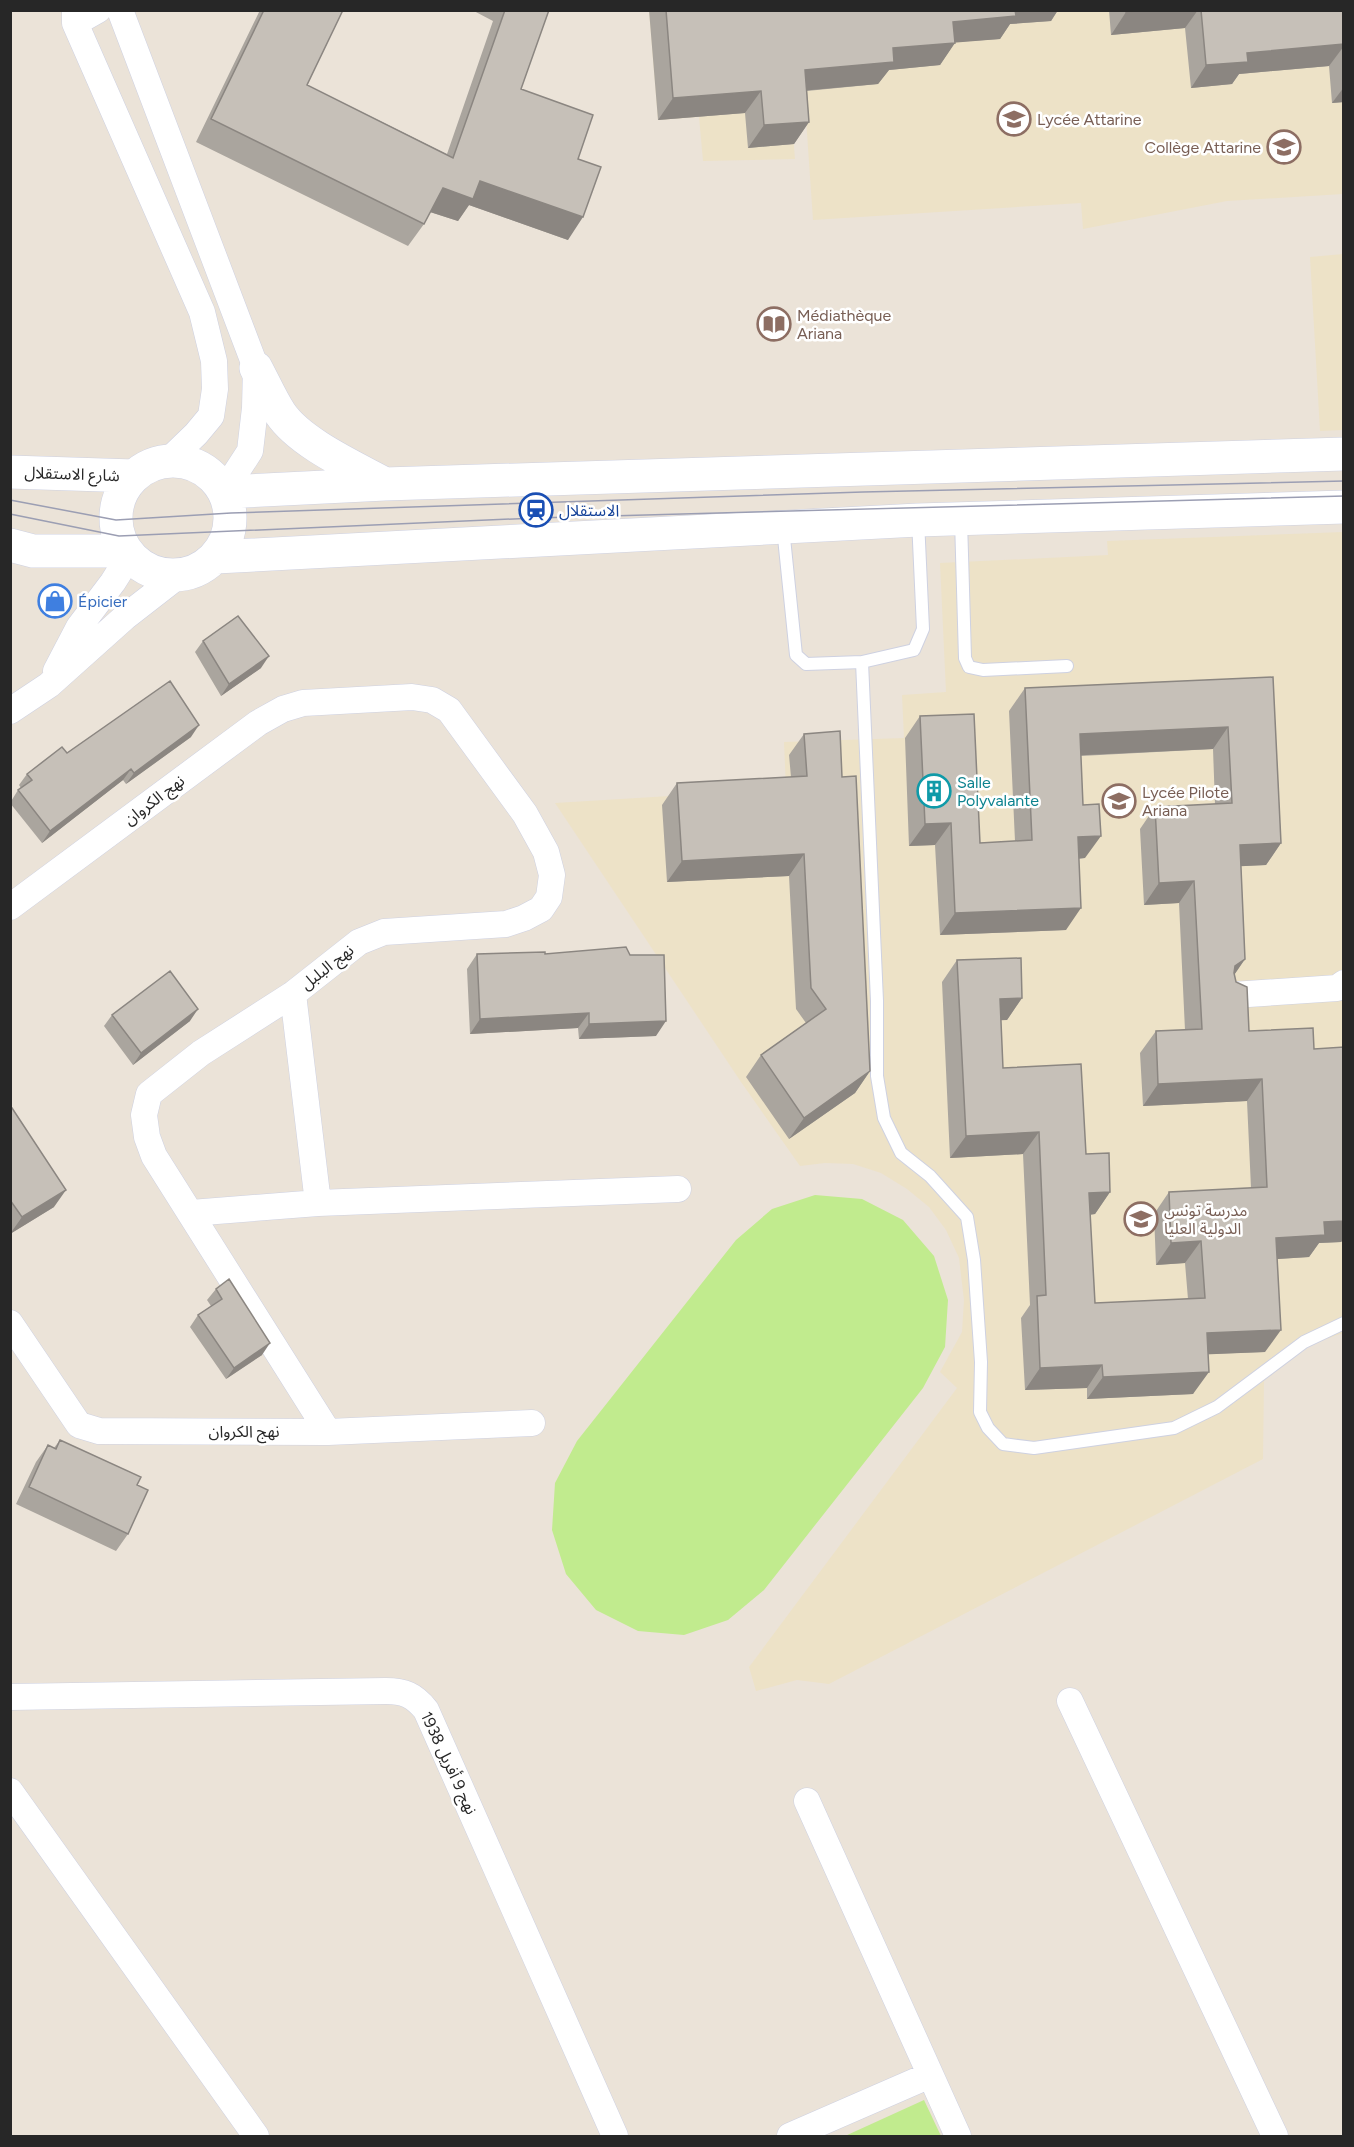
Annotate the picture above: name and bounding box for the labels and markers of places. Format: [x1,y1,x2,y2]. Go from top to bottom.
school or university icon: Lycée Attarine [996,101,1032,137]
place label: Lycée Attarine [1037,110,1142,129]
school or university icon: Collège Attarine [1266,129,1302,165]
place label: Collège Attarine [1144,138,1261,157]
library icon: Médiathèque Ariana [756,306,792,342]
place label: Médiathèque Ariana [797,306,891,343]
station icon: الاستقلال [518,492,554,528]
place label: الاستقلال [559,501,619,521]
shop icon: Épicier [37,583,73,619]
place label: Épicier [78,592,128,611]
building icon: Salle Polyvalante [916,773,952,809]
place label: Salle Polyvalante [957,773,1039,810]
school or university icon: Lycée Pilote Ariana [1101,783,1137,819]
place label: Lycée Pilote Ariana [1142,783,1229,820]
school or university icon: مدرسة تونس الدولية العليا [1123,1201,1159,1237]
place label: مدرسة تونس الدولية العليا [1164,1201,1248,1238]

